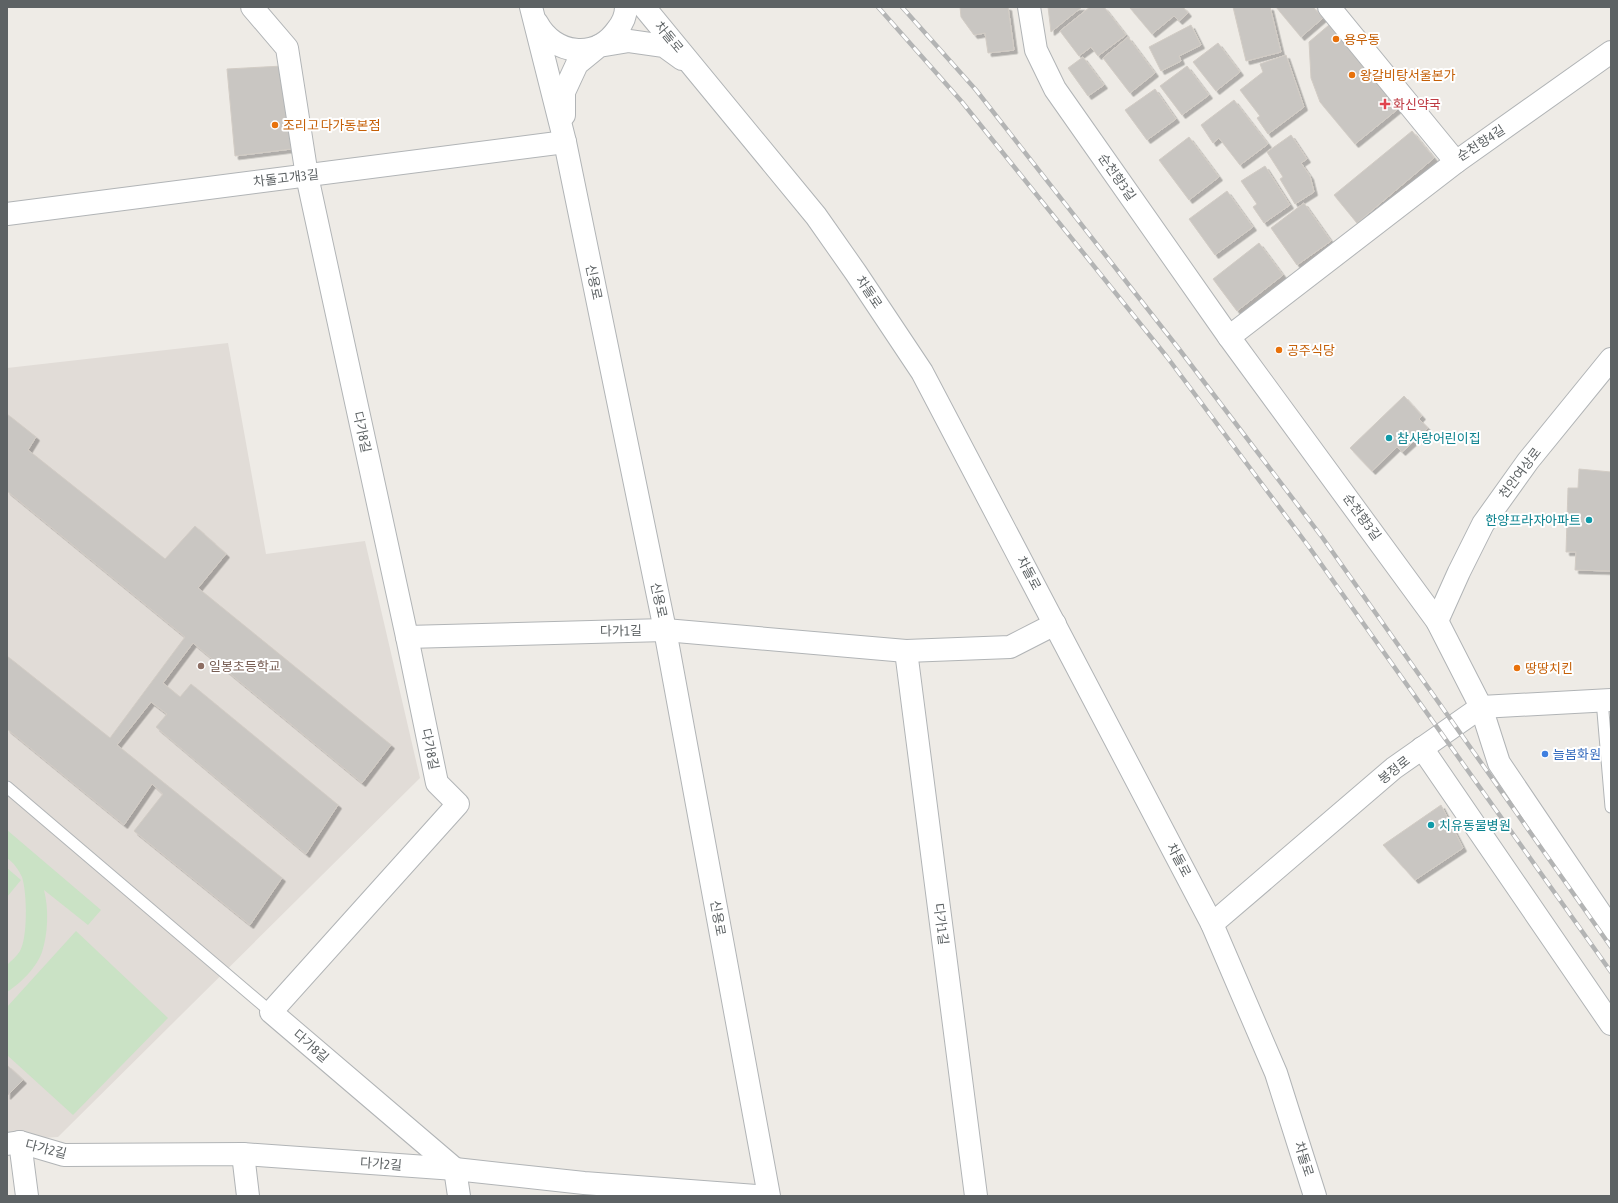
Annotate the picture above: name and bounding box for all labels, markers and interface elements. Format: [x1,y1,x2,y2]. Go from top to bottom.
street label: 차돌로 [652,18,686,56]
place label: 용우동 [1344,32,1380,47]
marker: 용우동 [1331,34,1341,44]
place label: 왕갈비탕서울본가 [1360,68,1456,83]
marker: 왕갈비탕서울본가 [1347,70,1357,80]
place label: 화신약국 [1393,97,1441,112]
marker: 화신약국 [1380,99,1390,109]
place label: 조리고 다가동본점 [283,118,380,133]
marker: 조리고 다가동본점 [270,120,280,130]
street label: 순천향4길 [1454,122,1508,164]
street label: 순천향3길 [1095,151,1139,203]
street label: 차돌고개3길 [252,167,320,189]
street label: 신용로 [583,263,605,301]
street label: 차돌로 [853,273,885,311]
place label: 공주식당 [1287,343,1335,358]
marker: 공주식당 [1274,345,1284,355]
street label: 다가8길 [350,410,374,454]
place label: 참사랑어린이집 [1397,431,1481,446]
marker: 참사랑어린이집 [1384,433,1394,443]
street label: 천안여상로 [1496,445,1544,501]
street label: 순천향3길 [1340,491,1384,543]
place label: 한양프라자아파트 [1485,513,1581,528]
marker: 한양프라자아파트 [1584,515,1594,525]
street label: 차돌로 [1014,554,1044,592]
street label: 신용로 [648,581,670,619]
street label: 다가1길 [600,623,642,639]
place label: 일봉초등학교 [209,659,281,674]
marker: 일봉초등학교 [196,661,206,671]
place label: 땅땅치킨 [1525,661,1573,676]
marker: 땅땅치킨 [1512,663,1522,673]
street label: 다가8길 [418,727,442,771]
place label: 늘봄화원 [1553,747,1601,762]
marker: 늘봄화원 [1540,749,1550,759]
street label: 봉정로 [1375,753,1413,787]
place label: 치유동물병원 [1439,818,1511,833]
marker: 치유동물병원 [1426,820,1436,830]
street label: 차돌로 [1164,841,1194,879]
street label: 신용로 [707,899,729,937]
street label: 다가1길 [931,902,951,946]
street label: 다가8길 [290,1027,332,1065]
street label: 다가2길 [24,1137,68,1161]
street label: 차돌로 [1291,1140,1317,1178]
street label: 다가2길 [360,1155,402,1173]

